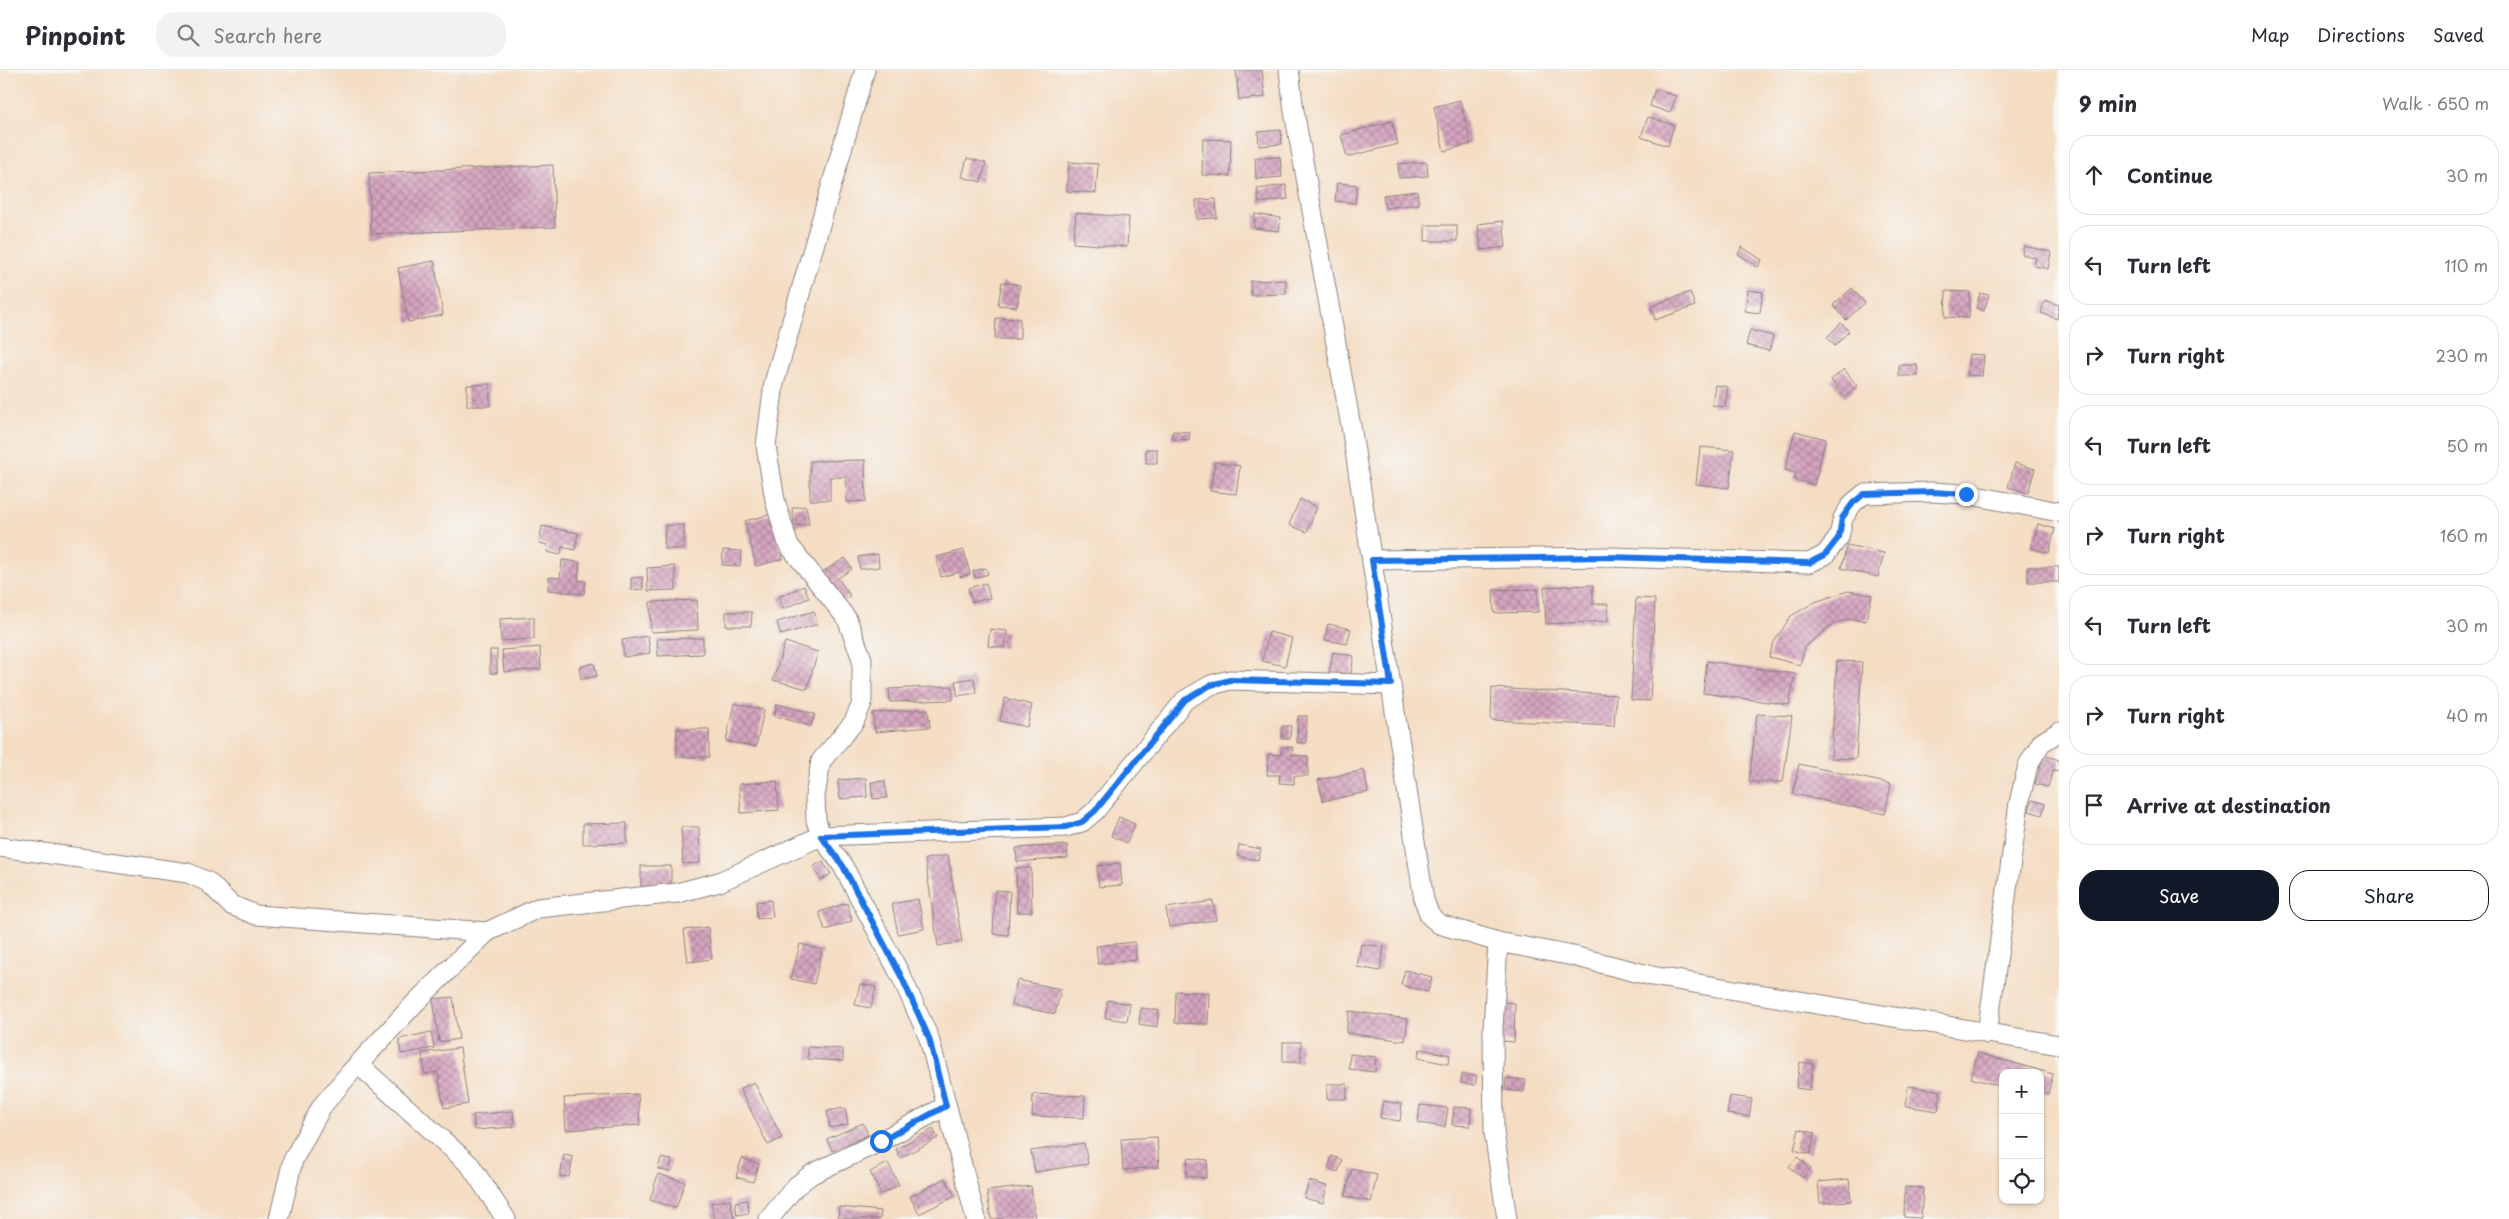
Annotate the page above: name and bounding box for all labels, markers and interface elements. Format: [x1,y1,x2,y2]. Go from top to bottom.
search box [156,12,506,57]
text: Pinpoint [25,17,126,53]
icon: search [174,21,202,49]
text: Search here [214,21,322,49]
text: Map [2251,21,2289,48]
text: Directions [2317,21,2405,48]
text: Saved [2433,21,2484,48]
text: 9 min [2079,87,2137,119]
text: Walk · 650 m [2382,91,2489,115]
icon: ahead [2080,161,2108,189]
text: Continue [2127,161,2213,189]
text: 30 m [2446,163,2488,187]
icon: left [2080,251,2108,279]
text: Turn left [2127,251,2211,279]
text: 110 m [2445,253,2488,277]
icon: right [2080,341,2108,369]
text: Turn right [2127,341,2225,369]
text: 230 m [2436,343,2488,367]
icon: left [2080,431,2108,459]
text: Turn left [2127,431,2211,459]
text: 50 m [2447,433,2488,457]
route end [1955,483,1978,506]
icon: right [2080,521,2108,549]
text: Turn right [2127,521,2225,549]
text: 160 m [2440,523,2488,547]
icon: left [2080,611,2108,639]
text: Turn left [2127,611,2211,639]
text: 30 m [2446,613,2488,637]
icon: right [2080,701,2108,729]
text: Turn right [2127,701,2225,729]
text: 40 m [2446,703,2488,727]
icon: arrive [2080,791,2108,819]
text: Arrive at destination [2127,791,2331,819]
button: Save [2079,870,2279,921]
button: Share [2289,870,2489,921]
map controls [1999,1069,2044,1204]
button: + [1999,1069,2044,1114]
button: − [1999,1114,2044,1159]
route start [870,1130,893,1153]
button: locate [1999,1159,2044,1204]

